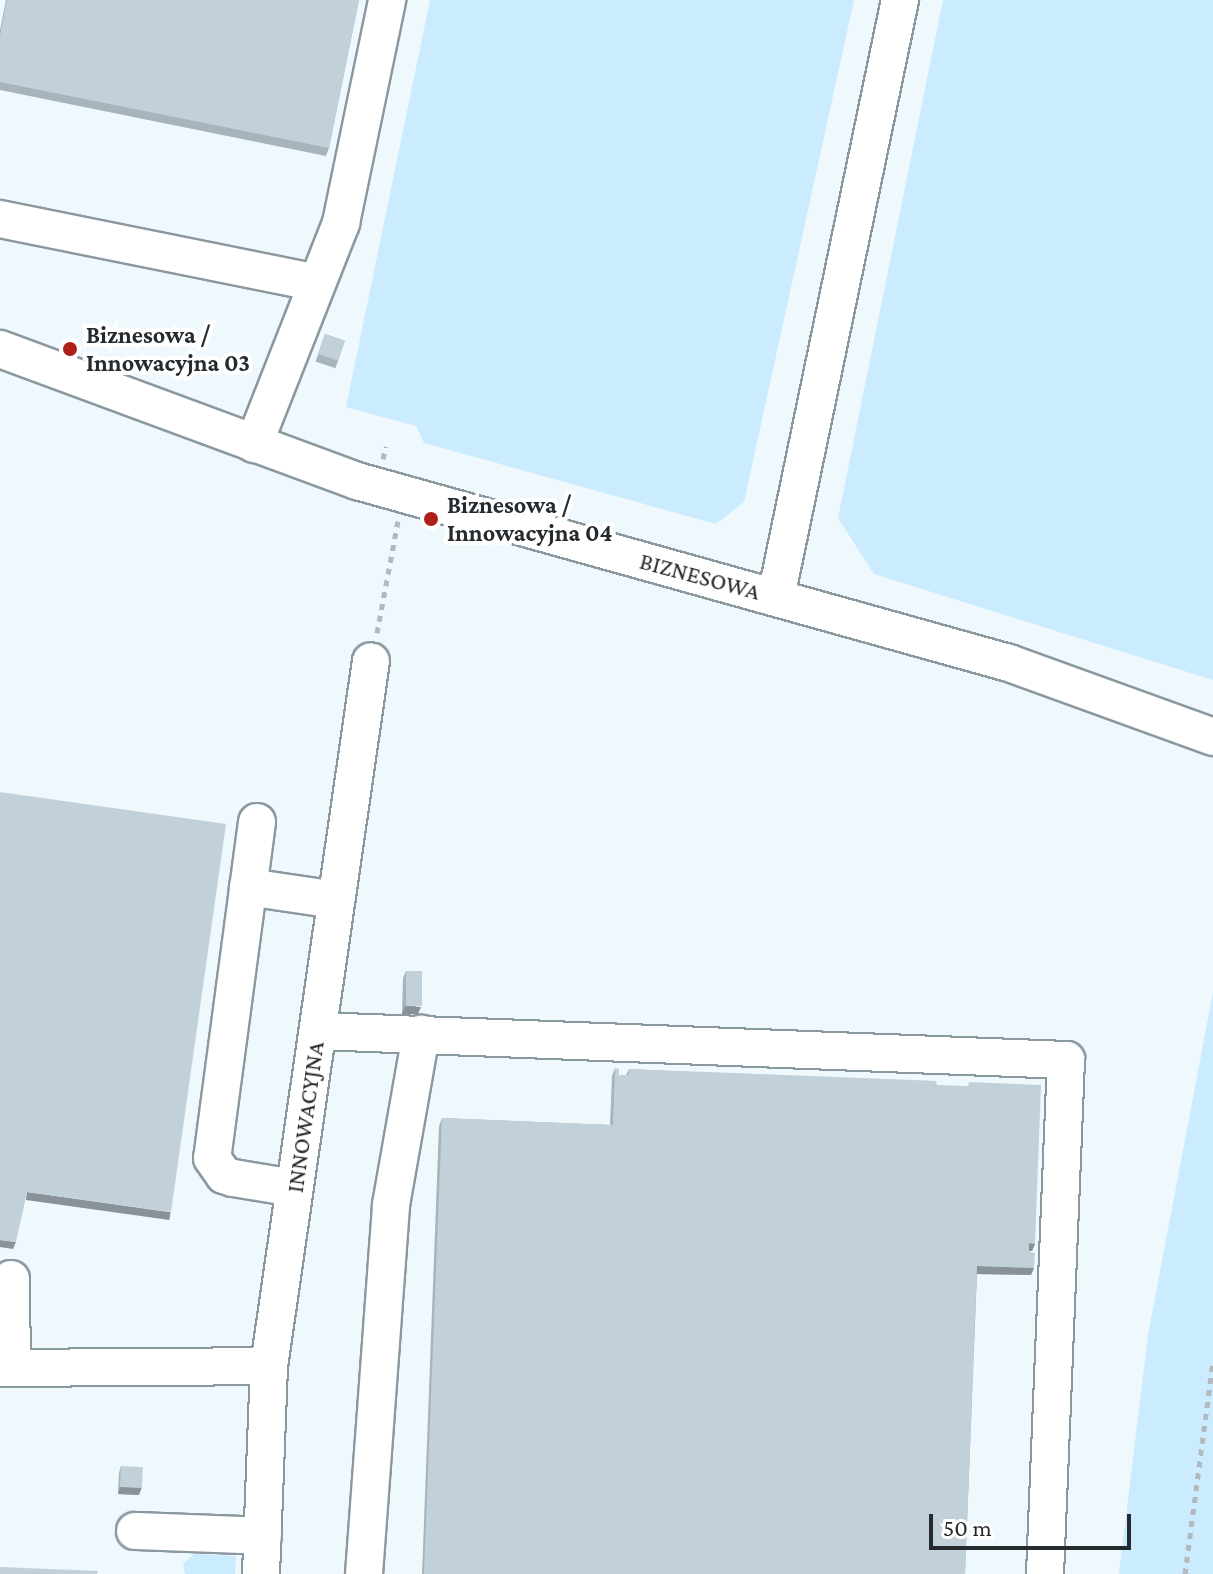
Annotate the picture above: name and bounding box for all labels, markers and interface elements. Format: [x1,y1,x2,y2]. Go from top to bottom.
place label: Biznesowa / Innowacyjna 03 [86,321,250,377]
marker: Biznesowa / Innowacyjna 03 [61,340,79,358]
place label: Biznesowa / Innowacyjna 04 [447,491,612,547]
marker: Biznesowa / Innowacyjna 04 [422,510,440,528]
street label: BIZNESOWA [637,546,763,606]
street label: INNOWACYJNA [280,1040,330,1194]
scale bar [933,1498,1135,1548]
text: 50 m [943,1514,992,1541]

